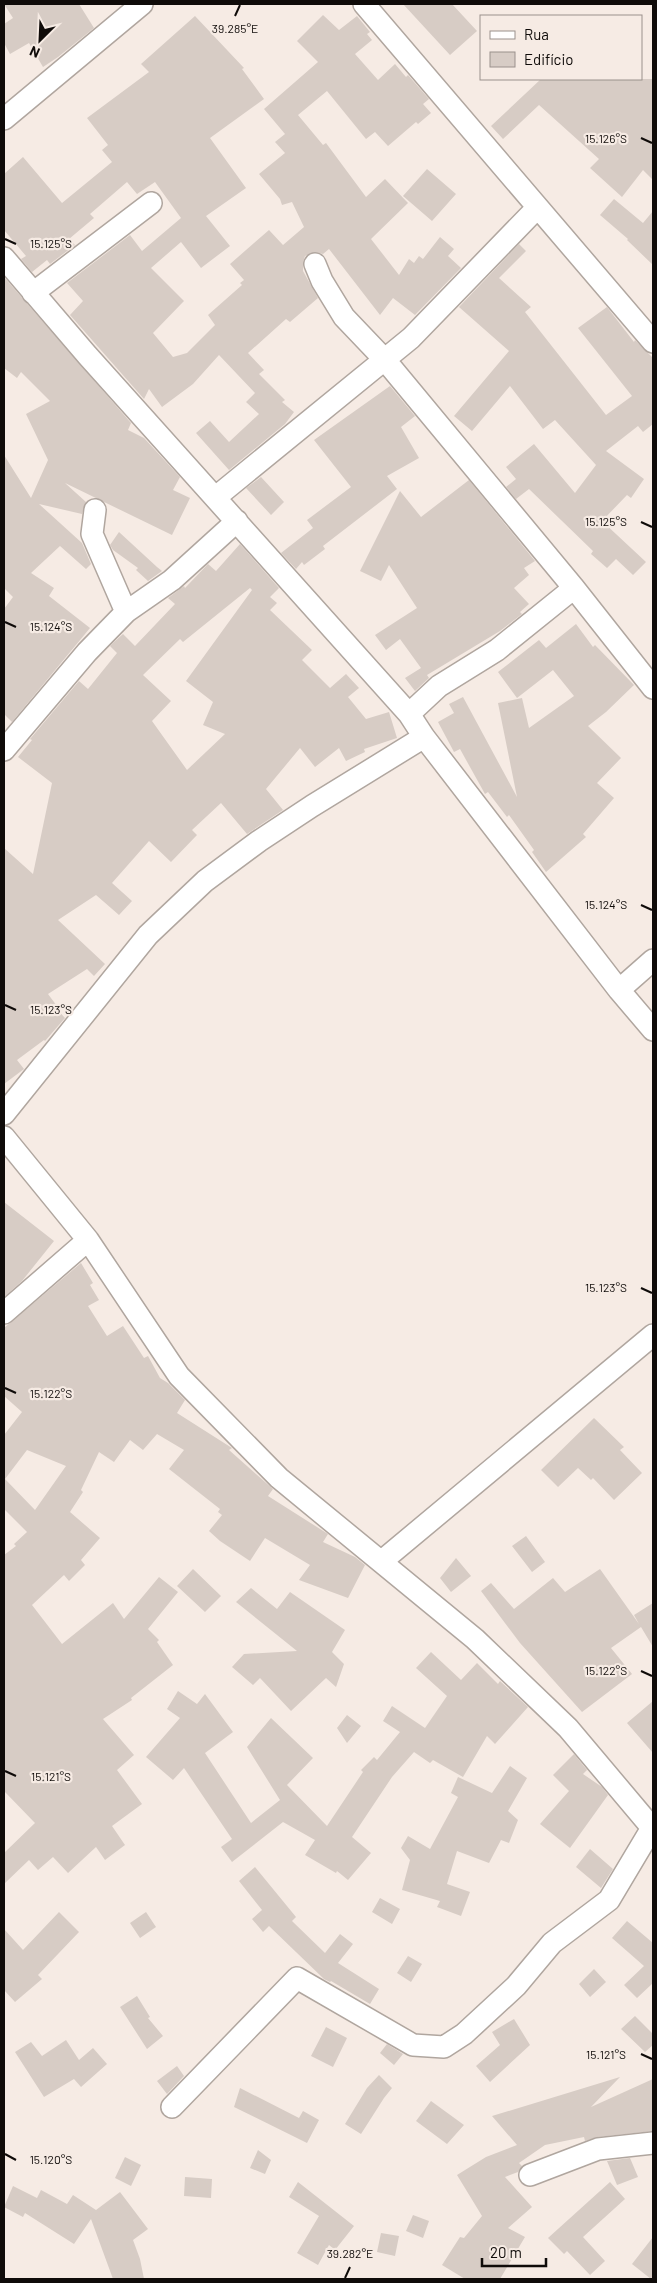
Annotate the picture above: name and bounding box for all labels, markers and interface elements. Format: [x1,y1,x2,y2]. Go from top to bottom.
north arrow [15,15,65,65]
legend [480,15,642,80]
text: 39.285°E [212,21,258,35]
text: Rua [524,25,549,43]
text: N [27,43,42,62]
text: Edifício [524,50,573,68]
text: 15.126°S [585,131,627,145]
text: 15.125°S [30,236,72,250]
text: 15.125°S [585,514,627,528]
text: 15.124°S [30,619,72,633]
text: 15.124°S [585,897,627,911]
text: 15.123°S [30,1002,72,1016]
text: 15.123°S [585,1280,627,1294]
text: 15.122°S [30,1386,72,1400]
text: 15.122°S [585,1663,627,1677]
text: 15.121°S [31,1769,71,1783]
text: 15.121°S [586,2047,626,2061]
text: 15.120°S [30,2152,72,2166]
scale bar [482,2236,546,2268]
text: 20 m [490,2243,522,2261]
text: 39.282°E [327,2246,373,2260]

